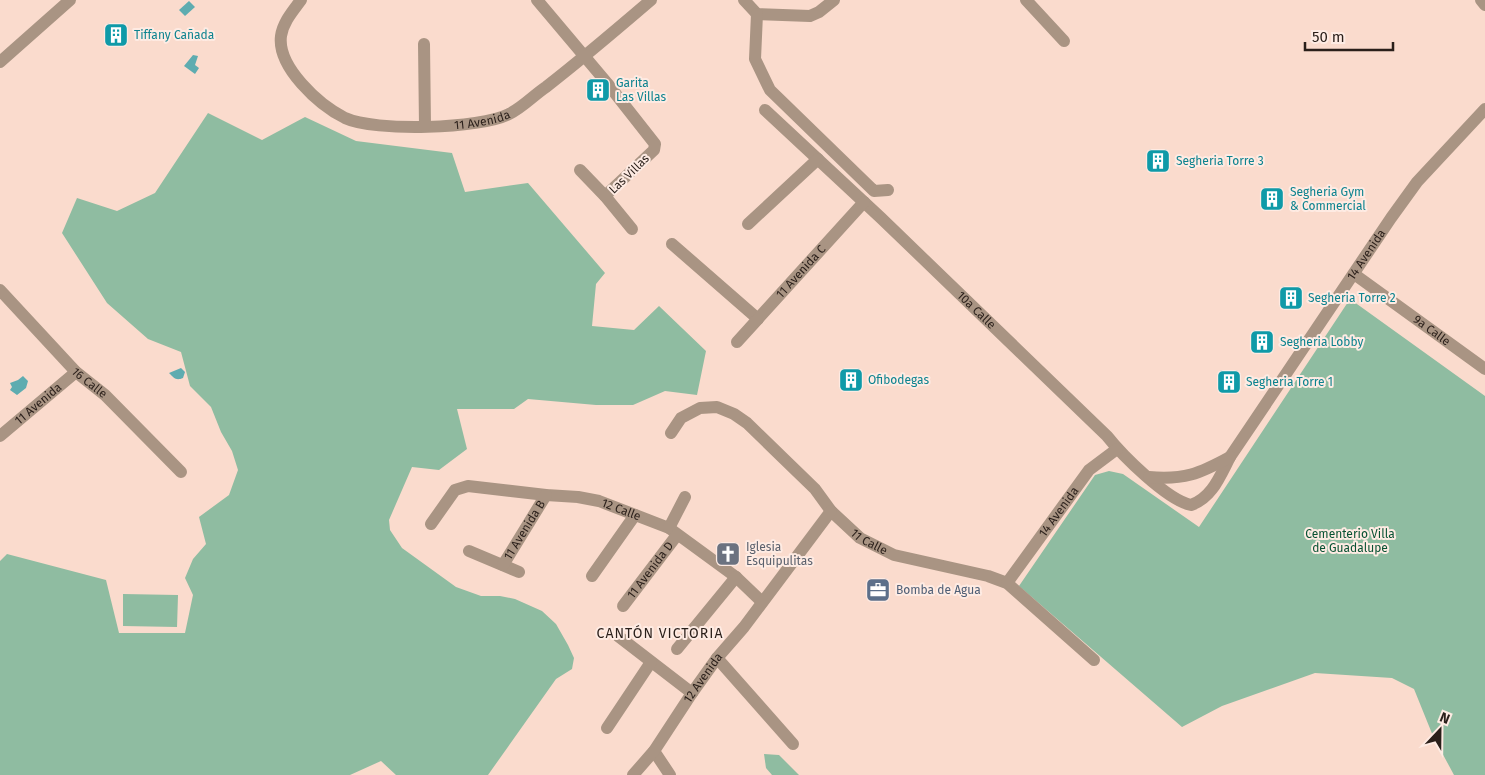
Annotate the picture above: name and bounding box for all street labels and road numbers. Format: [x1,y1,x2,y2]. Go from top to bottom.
street label: 11 Avenida [454,107,512,132]
street label: Las Villas [606,151,652,196]
street label: 14 Avenida [1344,227,1388,283]
street label: 11 Avenida C [773,242,829,301]
street label: 10a Calle [954,288,999,332]
street label: 9a Calle [1410,312,1453,348]
street label: 16 Calle [68,365,110,401]
street label: 11 Avenida [12,380,65,427]
street label: 14 Avenida [1036,484,1081,539]
street label: 12 Calle [600,496,643,523]
street label: 11 Avenida B [501,498,548,562]
street label: 11 Calle [848,526,890,558]
street label: 11 Avenida D [624,539,676,601]
street label: 12 Avenida [681,650,725,705]

